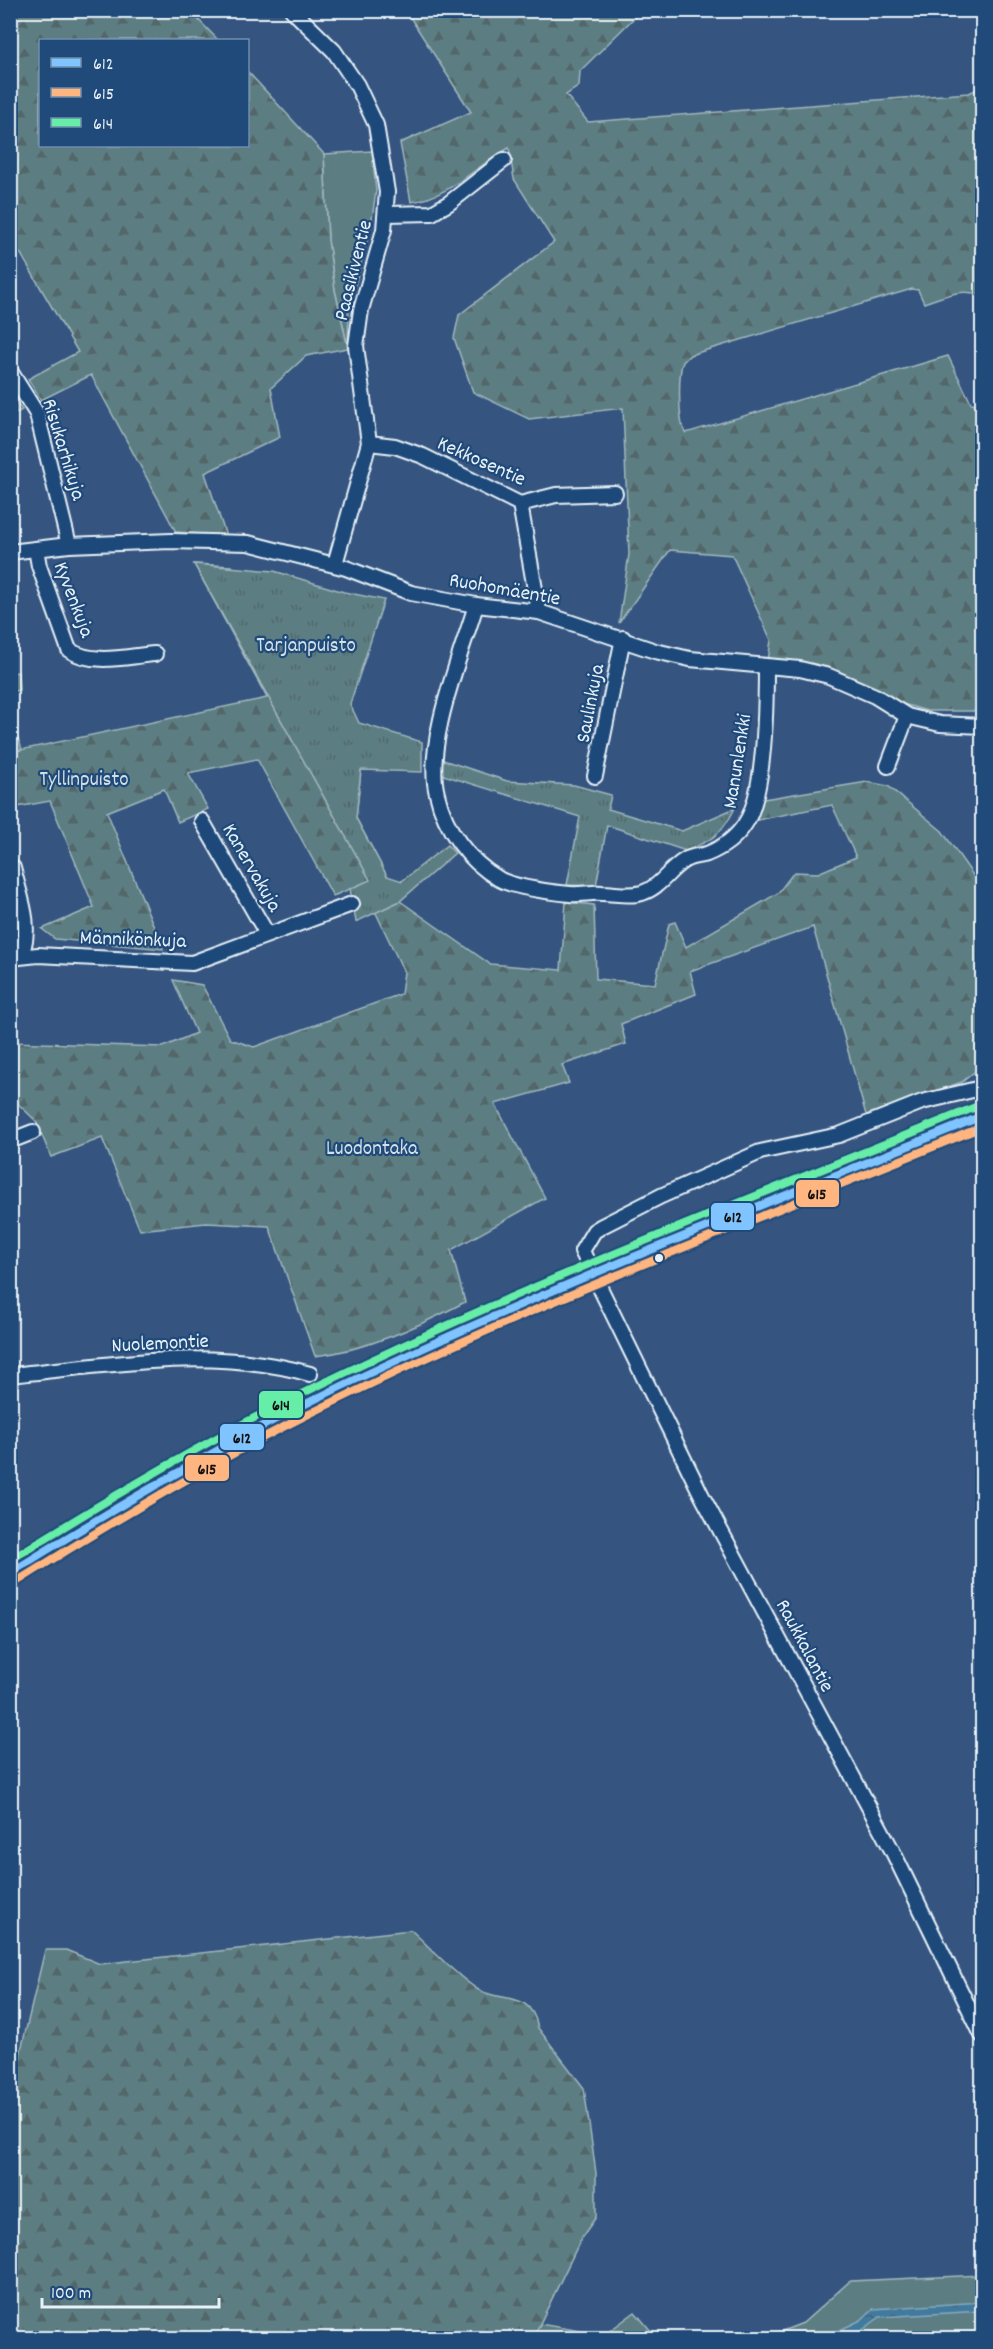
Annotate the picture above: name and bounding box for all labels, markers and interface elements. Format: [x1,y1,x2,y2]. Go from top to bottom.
legend [39,39,249,147]
text: 612 [93,53,114,78]
text: 615 [93,83,114,108]
text: 614 [93,113,113,138]
street label: Paasikiventie [328,217,382,324]
street label: Risukarhikuja [32,395,92,505]
street label: Kekkosentie [432,430,530,496]
street label: Kyvenkuja [44,558,101,643]
street label: Ruohomäentie [447,566,562,615]
park label: Tarjanpuisto [256,632,356,662]
street label: Saulinkuja [570,660,614,746]
street label: Manunlenkki [717,712,761,811]
park label: Tyllinpuisto [40,766,128,796]
street label: Kanervakuja [213,819,288,919]
street label: Männikönkuja [79,924,188,958]
park label: Luodontaka [326,1135,419,1165]
line badge: 615 [795,1179,840,1208]
text: 615 [808,1184,826,1207]
line badge: 612 [710,1202,755,1231]
text: 612 [724,1207,742,1230]
unlabelled marker [653,1252,665,1264]
street label: Nuolemontie [111,1327,210,1363]
line badge: 614 [258,1390,304,1419]
text: 614 [272,1395,290,1418]
line badge: 612 [219,1423,265,1451]
text: 612 [233,1428,251,1451]
line badge: 615 [184,1454,230,1482]
text: 615 [198,1459,216,1482]
street label: Raukkalantie [766,1595,840,1698]
scale bar [42,2271,219,2309]
text: 100 m [51,2282,91,2307]

